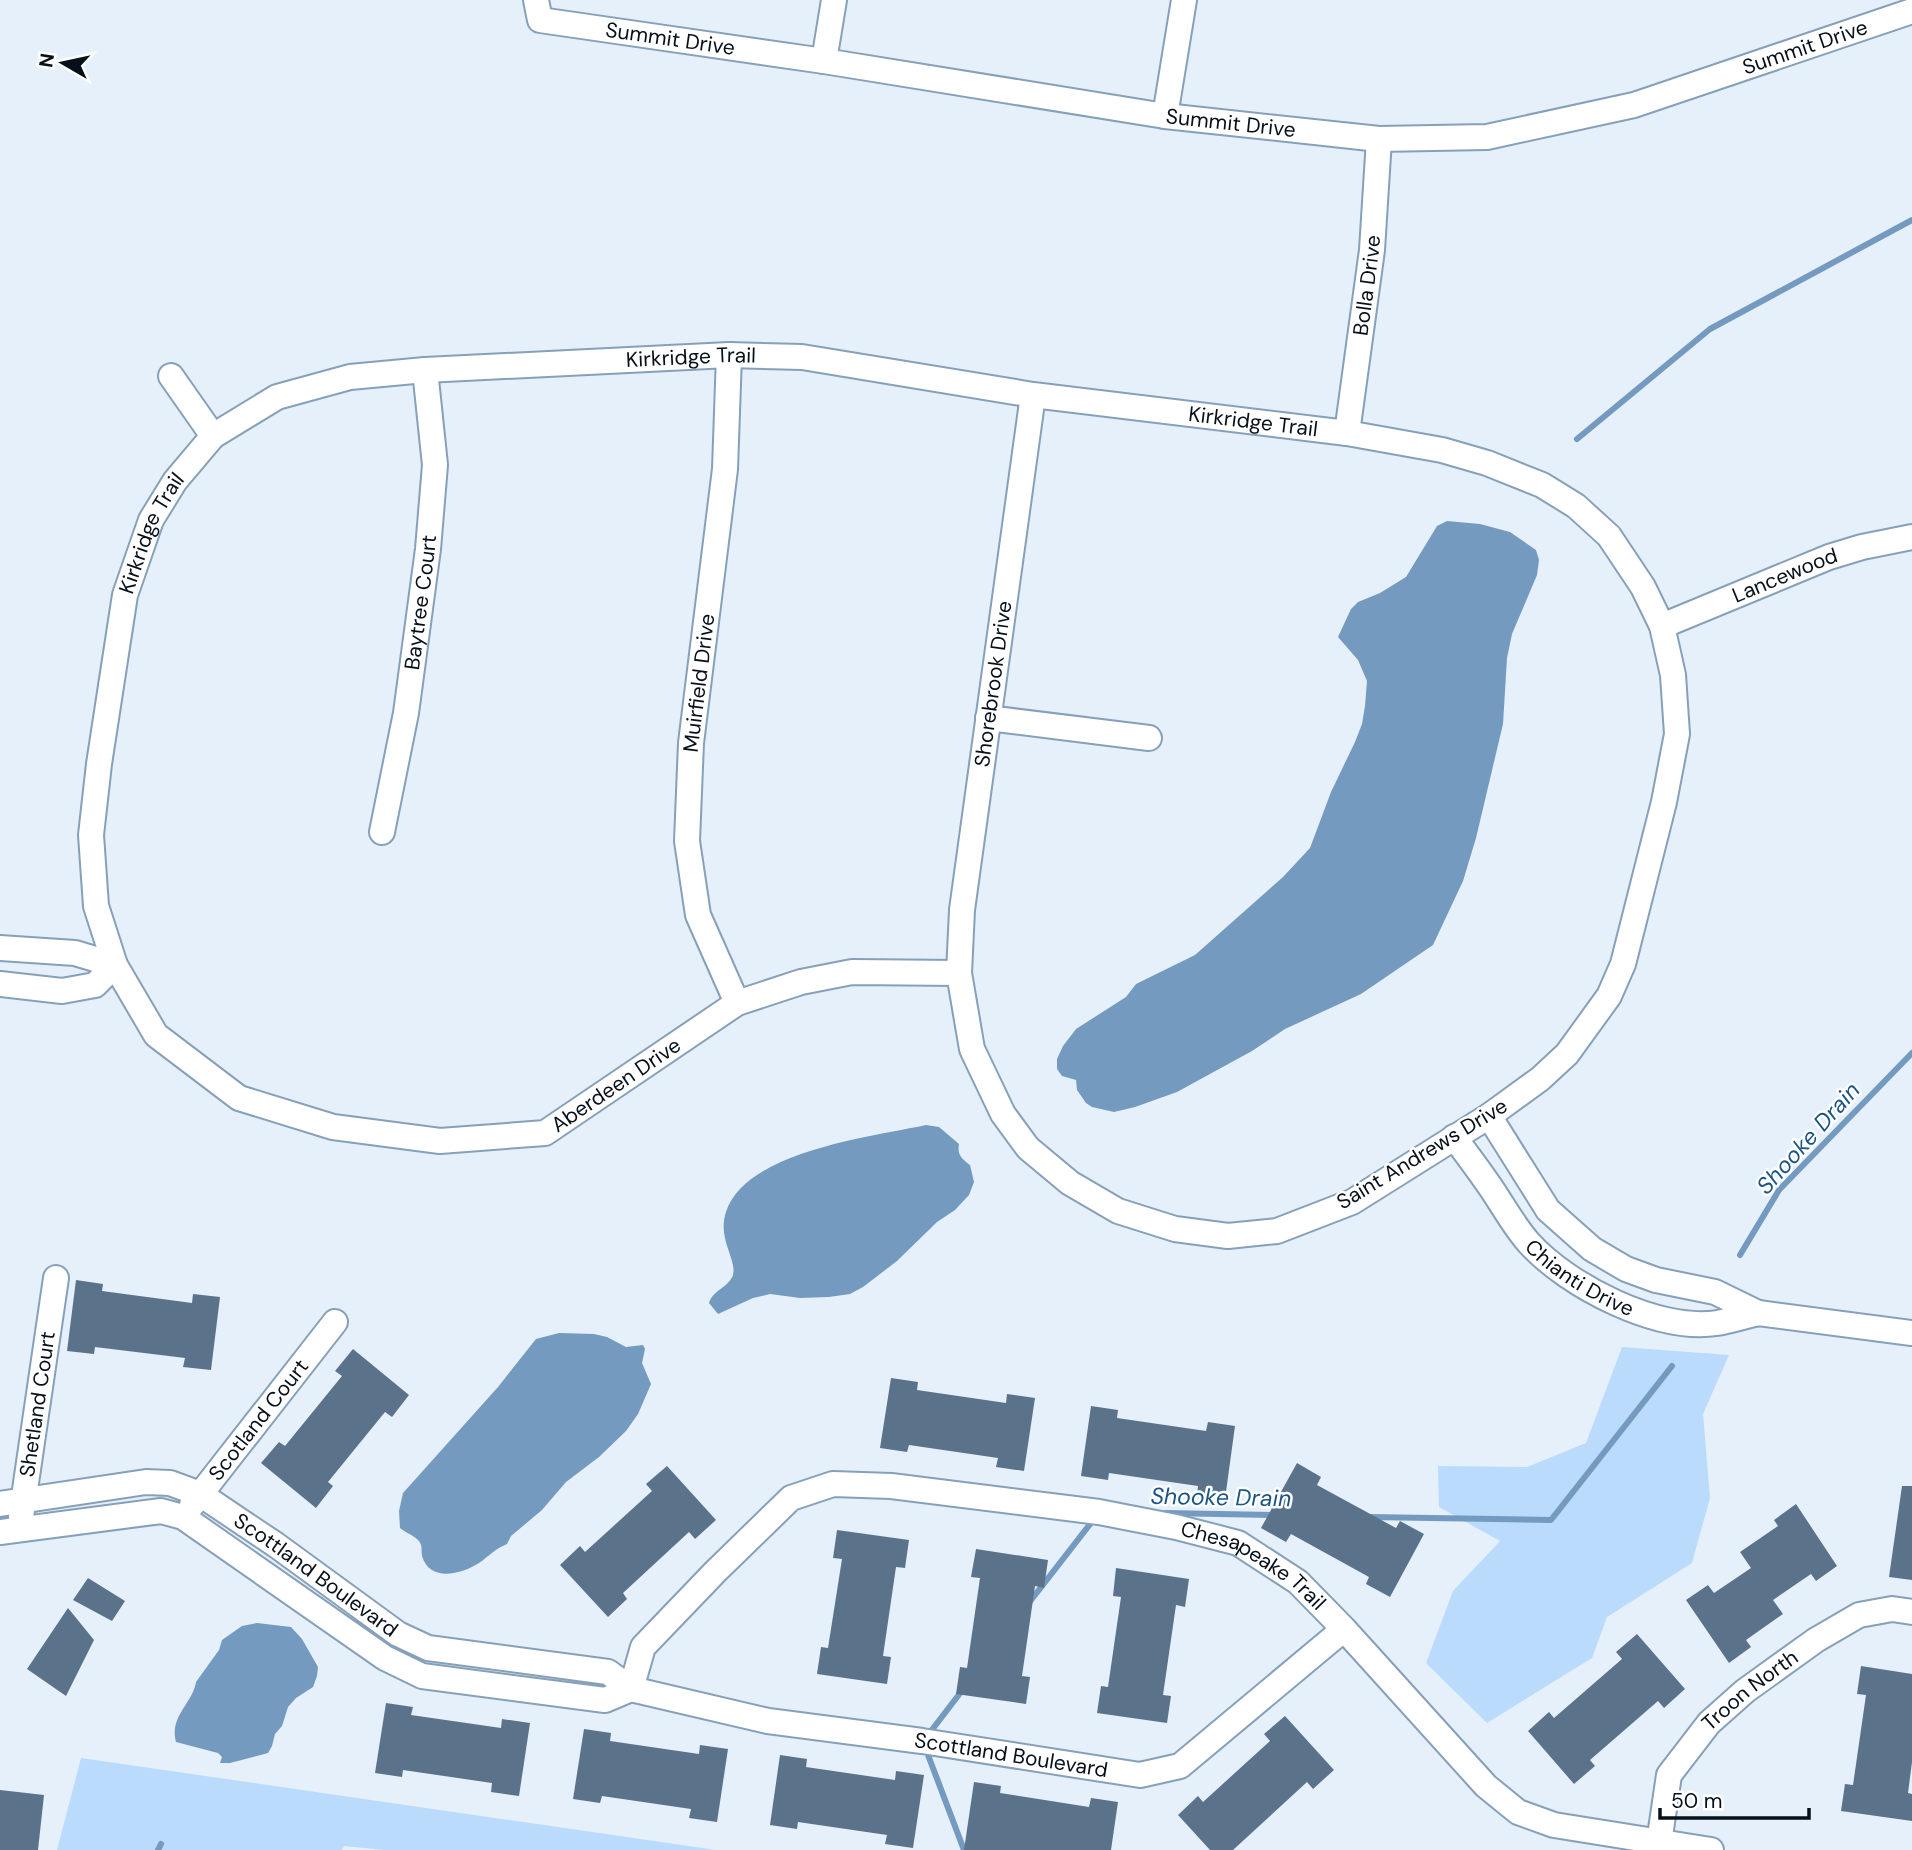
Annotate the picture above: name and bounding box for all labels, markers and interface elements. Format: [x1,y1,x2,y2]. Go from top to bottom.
street label: Summit Drive [1739,13,1871,81]
street label: Summit Drive [604,16,737,62]
north arrow [28,28,98,98]
text: N [33,52,60,69]
street label: Summit Drive [1165,102,1297,144]
street label: Bolla Drive [1346,234,1387,337]
street label: Kirkridge Trail [625,341,756,374]
street label: Kirkridge Trail [1187,400,1319,443]
street label: Kirkridge Trail [113,467,190,597]
street label: Baytree Court [398,534,443,672]
street label: Lancewood [1728,541,1841,609]
street label: Shorebrook Drive [968,599,1018,769]
street label: Muirfield Drive [677,612,721,754]
street label: Aberdeen Drive [546,1031,686,1139]
water label: Shooke Drain [1750,1076,1866,1200]
street label: Saint Andrews Drive [1331,1092,1513,1216]
street label: Chianti Drive [1519,1233,1638,1323]
street label: Shetland Court [13,1330,62,1479]
street label: Scotland Court [202,1353,315,1486]
water label: Shooke Drain [1150,1481,1292,1513]
street label: Scottland Boulevard [228,1507,404,1643]
street label: Chesapeake Trail [1178,1515,1332,1616]
street label: Troon North [1696,1643,1804,1737]
street label: Scottland Boulevard [912,1726,1110,1784]
scale bar [1660,1776,1809,1820]
text: 50 m [1671,1787,1722,1815]

